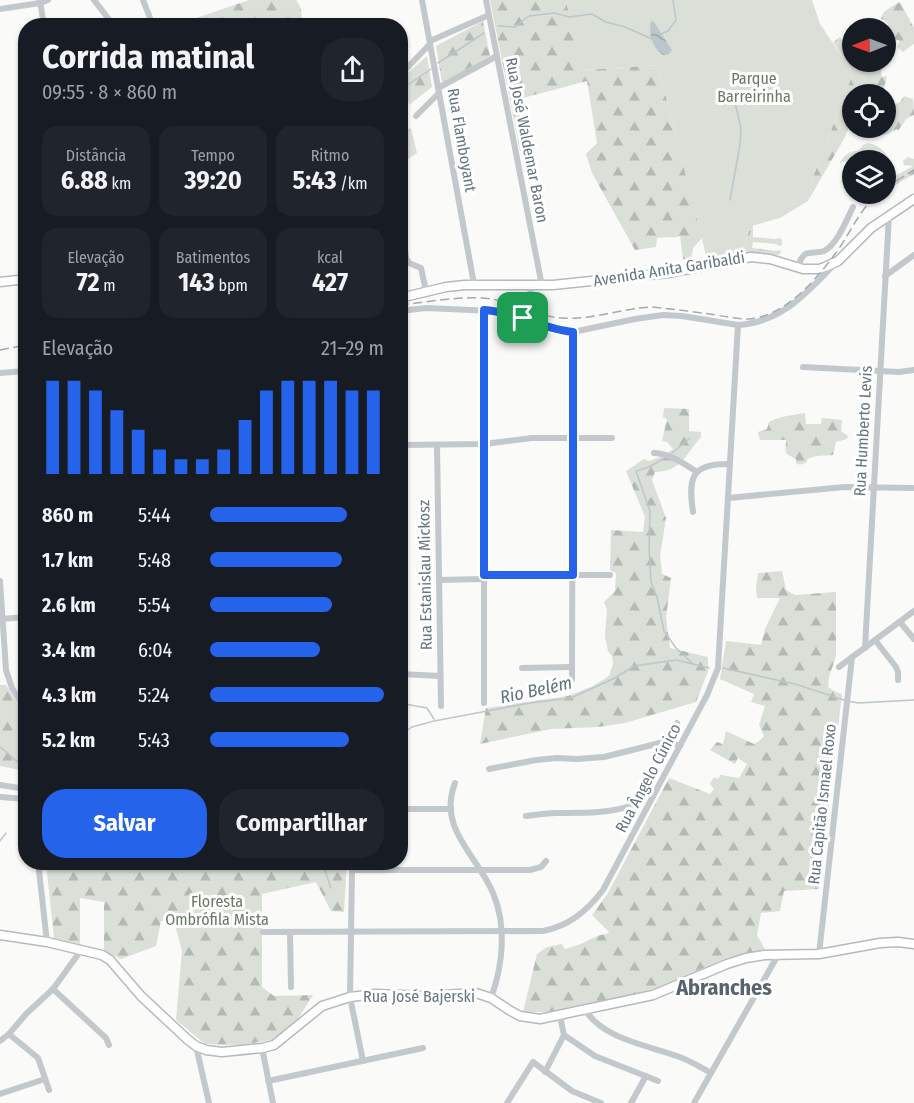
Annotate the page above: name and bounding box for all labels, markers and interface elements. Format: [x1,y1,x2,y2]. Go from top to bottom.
north arrow [842,18,896,72]
map controls [842,18,896,204]
text: Corrida matinal [42,37,254,77]
button: share [321,38,384,101]
street label: Rua José Waldemar Baron [502,56,552,224]
park label: Parque Barreirinha [717,69,791,106]
text: 09:55 · 8 × 860 m [42,80,177,104]
button: locate [842,84,896,138]
street label: Rua Flamboyant [444,87,481,194]
text: Distância [66,146,126,165]
text: Tempo [191,146,235,165]
text: Ritmo [311,146,349,165]
button: layers [842,150,896,204]
text: 6.88 [61,165,108,196]
text: 39:20 [184,165,242,196]
text: 5:43 [293,165,336,196]
text: km [108,174,131,193]
text: /km [336,174,367,193]
text: Elevação [67,248,125,267]
text: Batimentos [176,248,250,267]
text: kcal [317,248,343,267]
street label: Avenida Anita Garibaldi [592,248,746,290]
text: 72 [76,267,99,298]
text: 143 [178,267,215,298]
text: 427 [312,267,348,298]
text: m [99,276,116,295]
text: bpm [215,276,248,295]
pin [497,292,548,343]
icon: arrive [506,301,539,334]
text: Elevação [42,336,113,360]
text: 21–29 m [321,336,384,360]
street label: Rua Humberto Levis [850,365,876,497]
street label: Rua Estanislau Mickosz [414,500,436,650]
text: 860 m [42,503,93,527]
text: 5:44 [138,503,171,527]
text: 1.7 km [42,548,93,572]
text: 5:48 [138,548,171,572]
text: 2.6 km [42,593,96,617]
text: 5:54 [138,593,170,617]
text: 3.4 km [42,638,95,662]
text: 6:04 [138,638,172,662]
water label: Rio Belém [498,672,574,708]
text: 4.3 km [42,683,96,707]
text: 5:24 [138,683,170,707]
street label: Rua Ângelo Cúnico [611,720,685,836]
street label: Rua Capitão Ismael Roxo [804,723,840,885]
text: 5.2 km [42,728,95,752]
text: 5:43 [138,728,170,752]
button: Salvar [42,789,207,858]
button: Compartilhar [219,789,384,858]
park label: Floresta Ombrófila Mista [165,892,269,929]
district label: Abranches [675,974,772,1001]
street label: Rua José Bajerski [363,987,475,1006]

